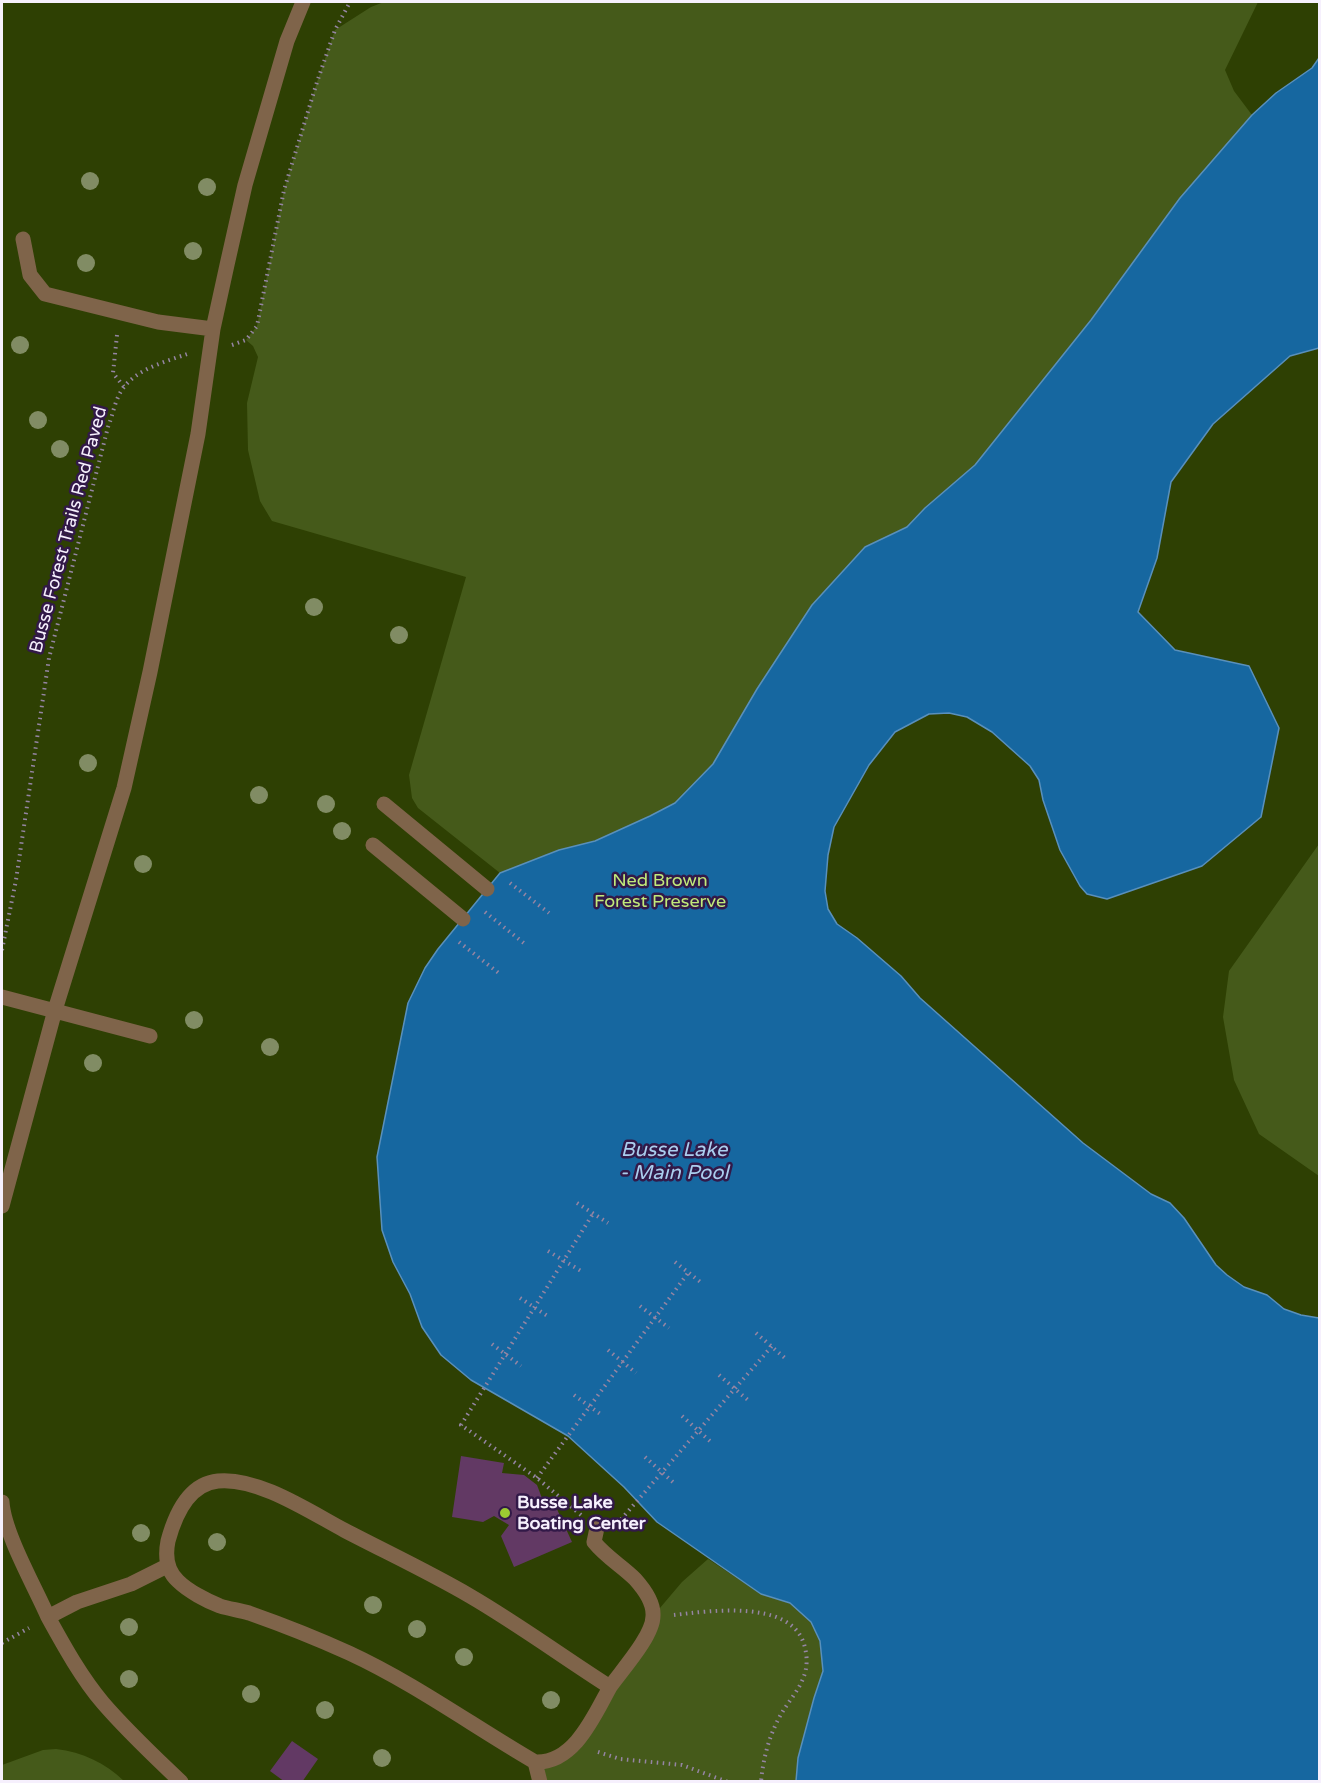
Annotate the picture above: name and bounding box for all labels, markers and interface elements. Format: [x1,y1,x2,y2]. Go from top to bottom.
street label: Busse Forest Trails Red Paved [26,404,112,656]
park label: Ned Brown Forest Preserve [594,870,726,912]
water label: Busse Lake - Main Pool [620,1139,728,1186]
place label: Busse Lake Boating Center [517,1492,646,1534]
marker: Busse Lake Boating Center [498,1506,512,1520]

